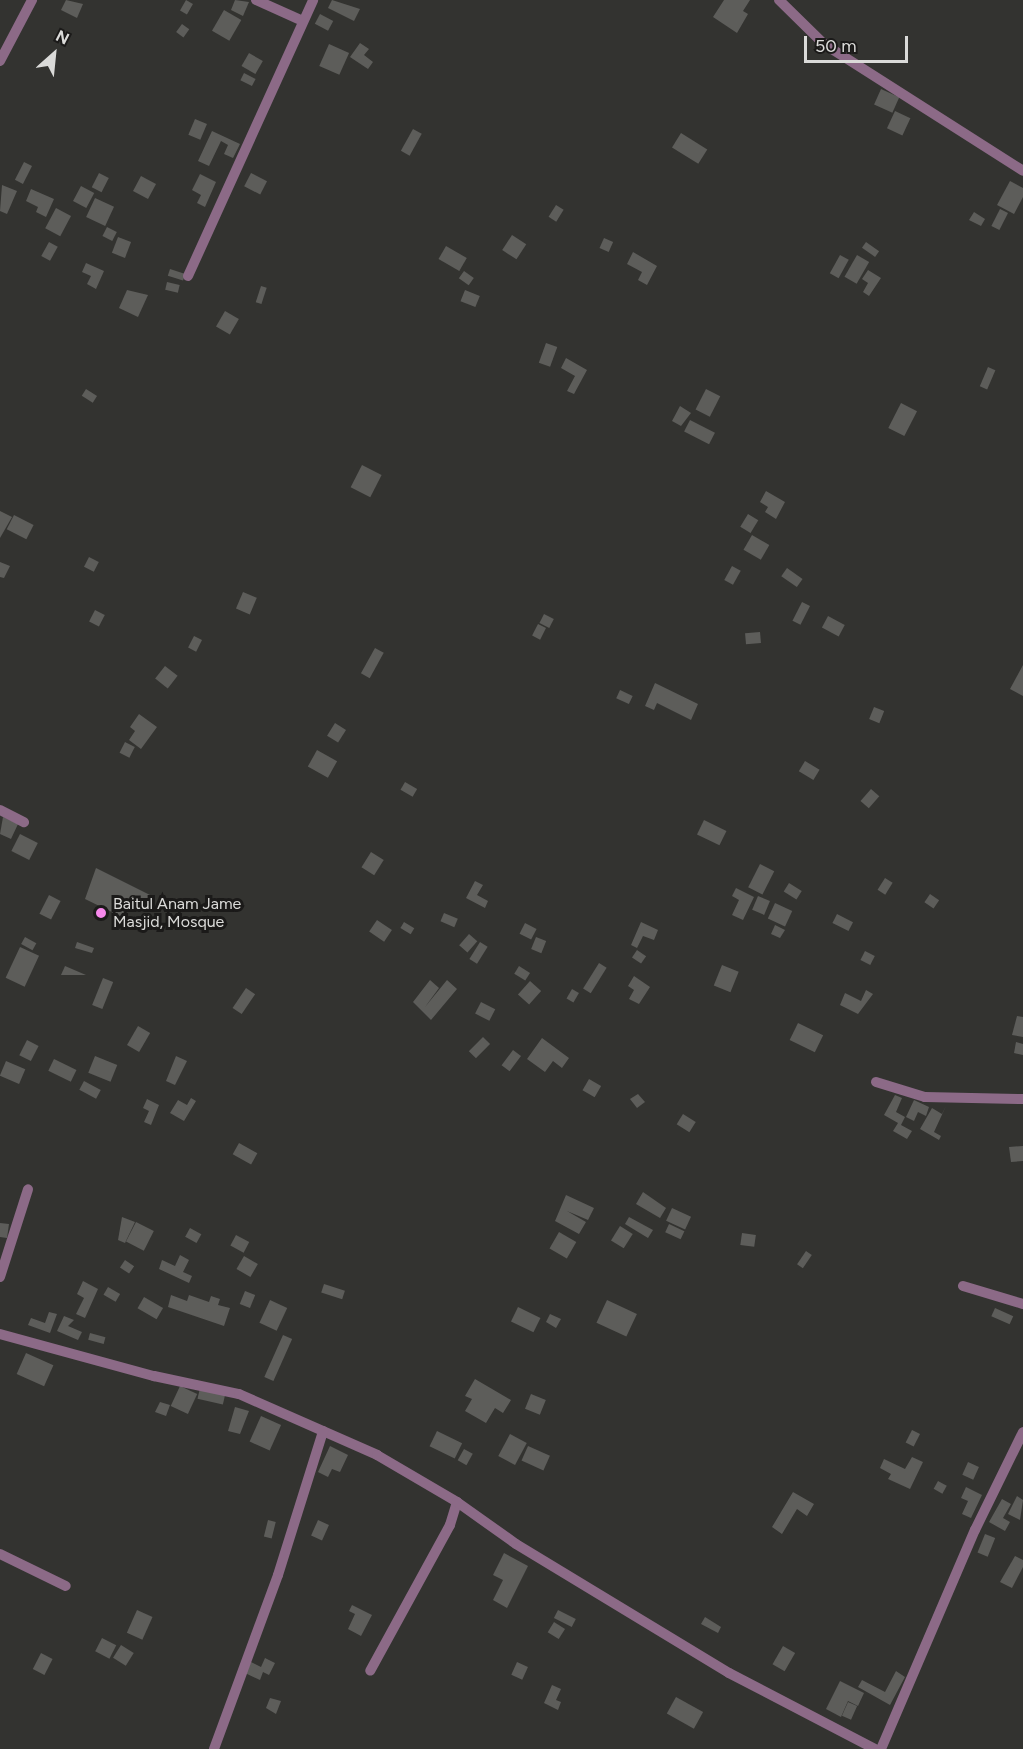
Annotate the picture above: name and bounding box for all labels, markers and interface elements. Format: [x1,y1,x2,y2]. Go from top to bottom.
north arrow [24,24,84,84]
scale bar [807,24,910,62]
text: N [53,26,72,49]
text: 50 m [815,35,857,57]
place label: Baitul Anam Jame Masjid, Mosque [113,894,241,932]
marker: Baitul Anam Jame Masjid, Mosque [94,906,108,920]

